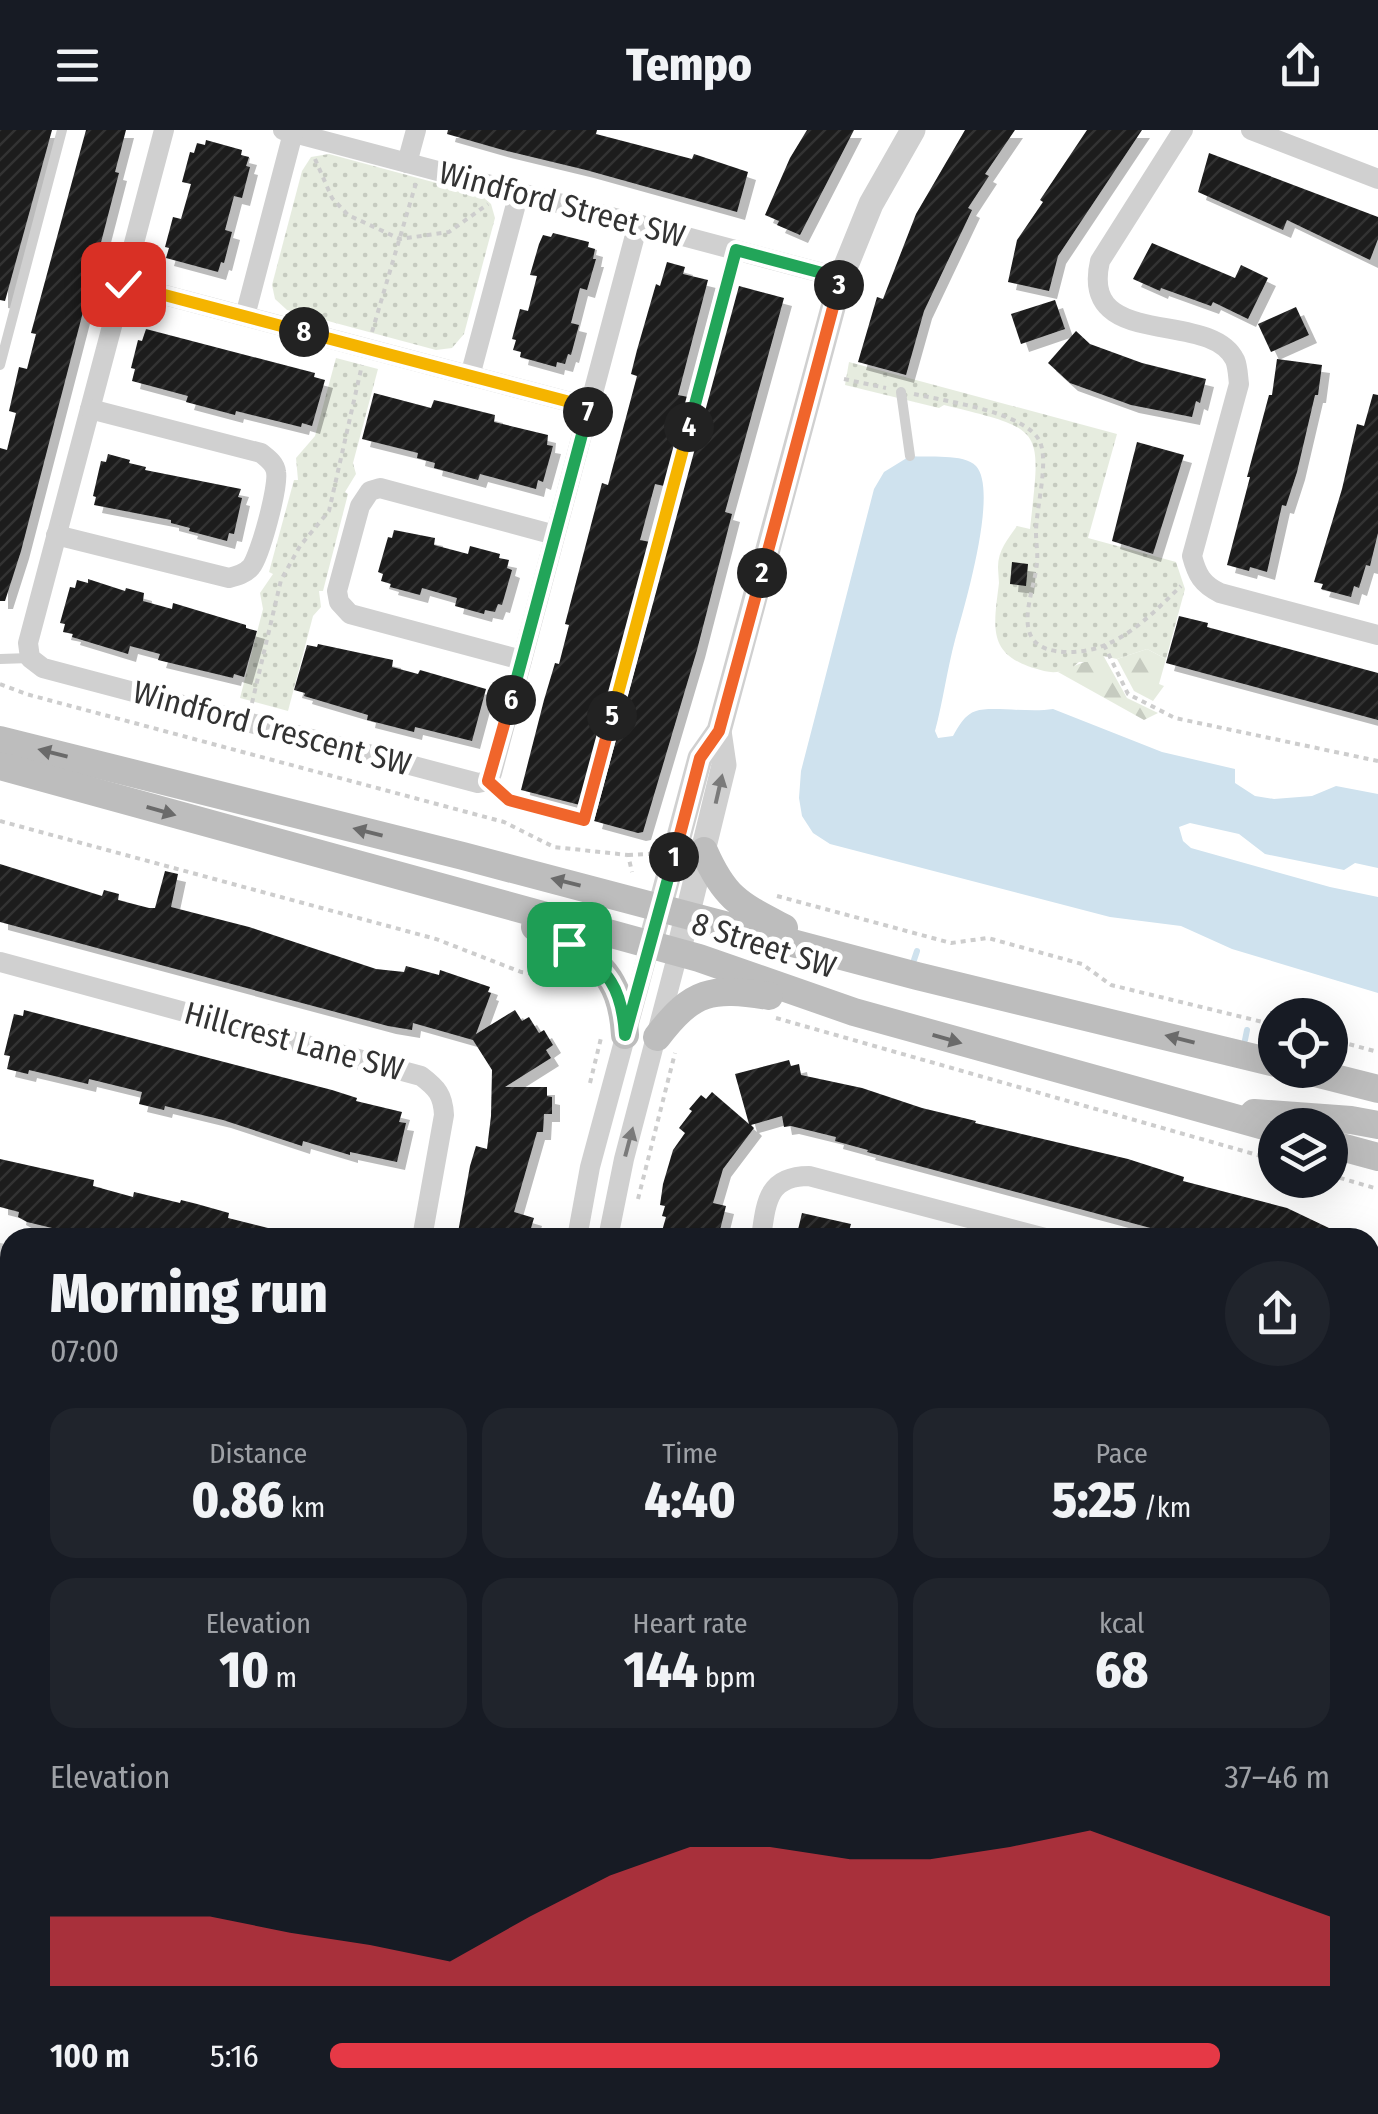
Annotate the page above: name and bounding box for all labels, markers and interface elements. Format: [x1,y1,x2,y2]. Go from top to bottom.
icon: menu [50,38,105,93]
text: Tempo [626,38,752,92]
icon: share [1273,38,1328,93]
street label: Windford Street SW [435,153,689,255]
pin [81,242,166,327]
icon: check [96,257,151,312]
pin: 3 [814,260,864,310]
text: 3 [832,268,846,301]
pin: 8 [279,307,329,357]
text: 8 [297,315,311,348]
pin: 7 [563,387,613,437]
text: 7 [582,395,594,428]
pin: 4 [664,402,714,452]
text: 4 [682,410,696,443]
pin: 2 [737,548,787,598]
text: 2 [756,556,768,589]
street label: Windford Crescent SW [129,673,415,783]
pin: 6 [486,675,536,725]
text: 6 [504,683,518,716]
pin: 5 [587,691,637,741]
text: 5 [605,699,619,732]
one-way arrow [37,745,68,761]
one-way arrow [712,773,727,804]
one-way arrow [146,804,177,820]
one-way arrow [352,824,383,840]
pin: 1 [649,832,699,882]
text: 1 [668,840,680,873]
one-way arrow [550,874,581,890]
pin [527,902,612,987]
street label: 8 Street SW [687,904,841,986]
icon: arrive [542,917,597,972]
street label: Hillcrest Lane SW [180,994,408,1088]
map controls [1258,998,1348,1198]
button: locate [1258,998,1348,1088]
one-way arrow [1164,1031,1195,1046]
one-way arrow [932,1032,963,1047]
button: layers [1258,1108,1348,1198]
one-way arrow [621,1126,637,1157]
text: Morning run [50,1261,328,1327]
button: share [1225,1261,1330,1366]
text: 07:00 [50,1332,119,1370]
text: Distance [209,1437,307,1470]
text: Time [662,1437,718,1470]
text: Pace [1096,1437,1148,1470]
text: 0.86 [191,1470,284,1530]
text: 4:40 [644,1470,736,1530]
text: 5:25 [1052,1470,1137,1530]
text: km [284,1491,325,1524]
text: /km [1137,1491,1191,1524]
text: Elevation [206,1607,311,1640]
text: Heart rate [633,1607,747,1640]
text: kcal [1099,1607,1144,1640]
text: 10 [220,1640,269,1700]
text: 144 [624,1640,698,1700]
text: 68 [1095,1640,1148,1700]
text: m [269,1661,297,1694]
text: bpm [698,1661,756,1694]
text: Elevation [50,1758,170,1796]
text: 37–46 m [1224,1758,1330,1796]
text: 100 m [50,2037,130,2075]
text: 5:16 [210,2037,259,2075]

